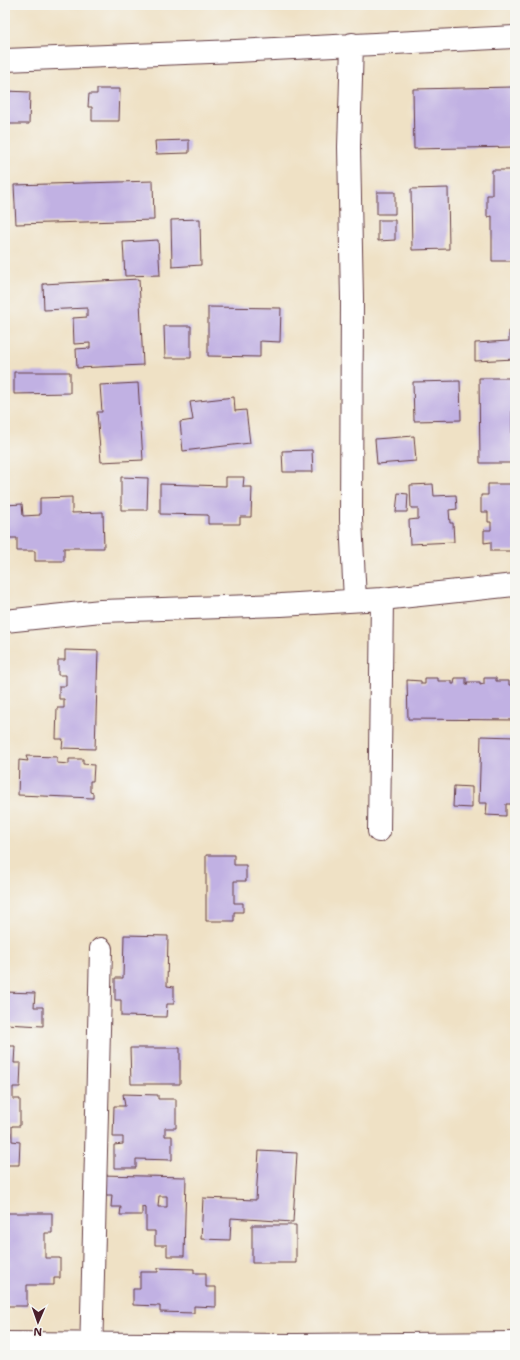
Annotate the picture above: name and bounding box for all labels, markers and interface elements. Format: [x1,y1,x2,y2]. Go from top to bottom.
north arrow [18,1302,58,1342]
text: N [33,1324,42,1339]

